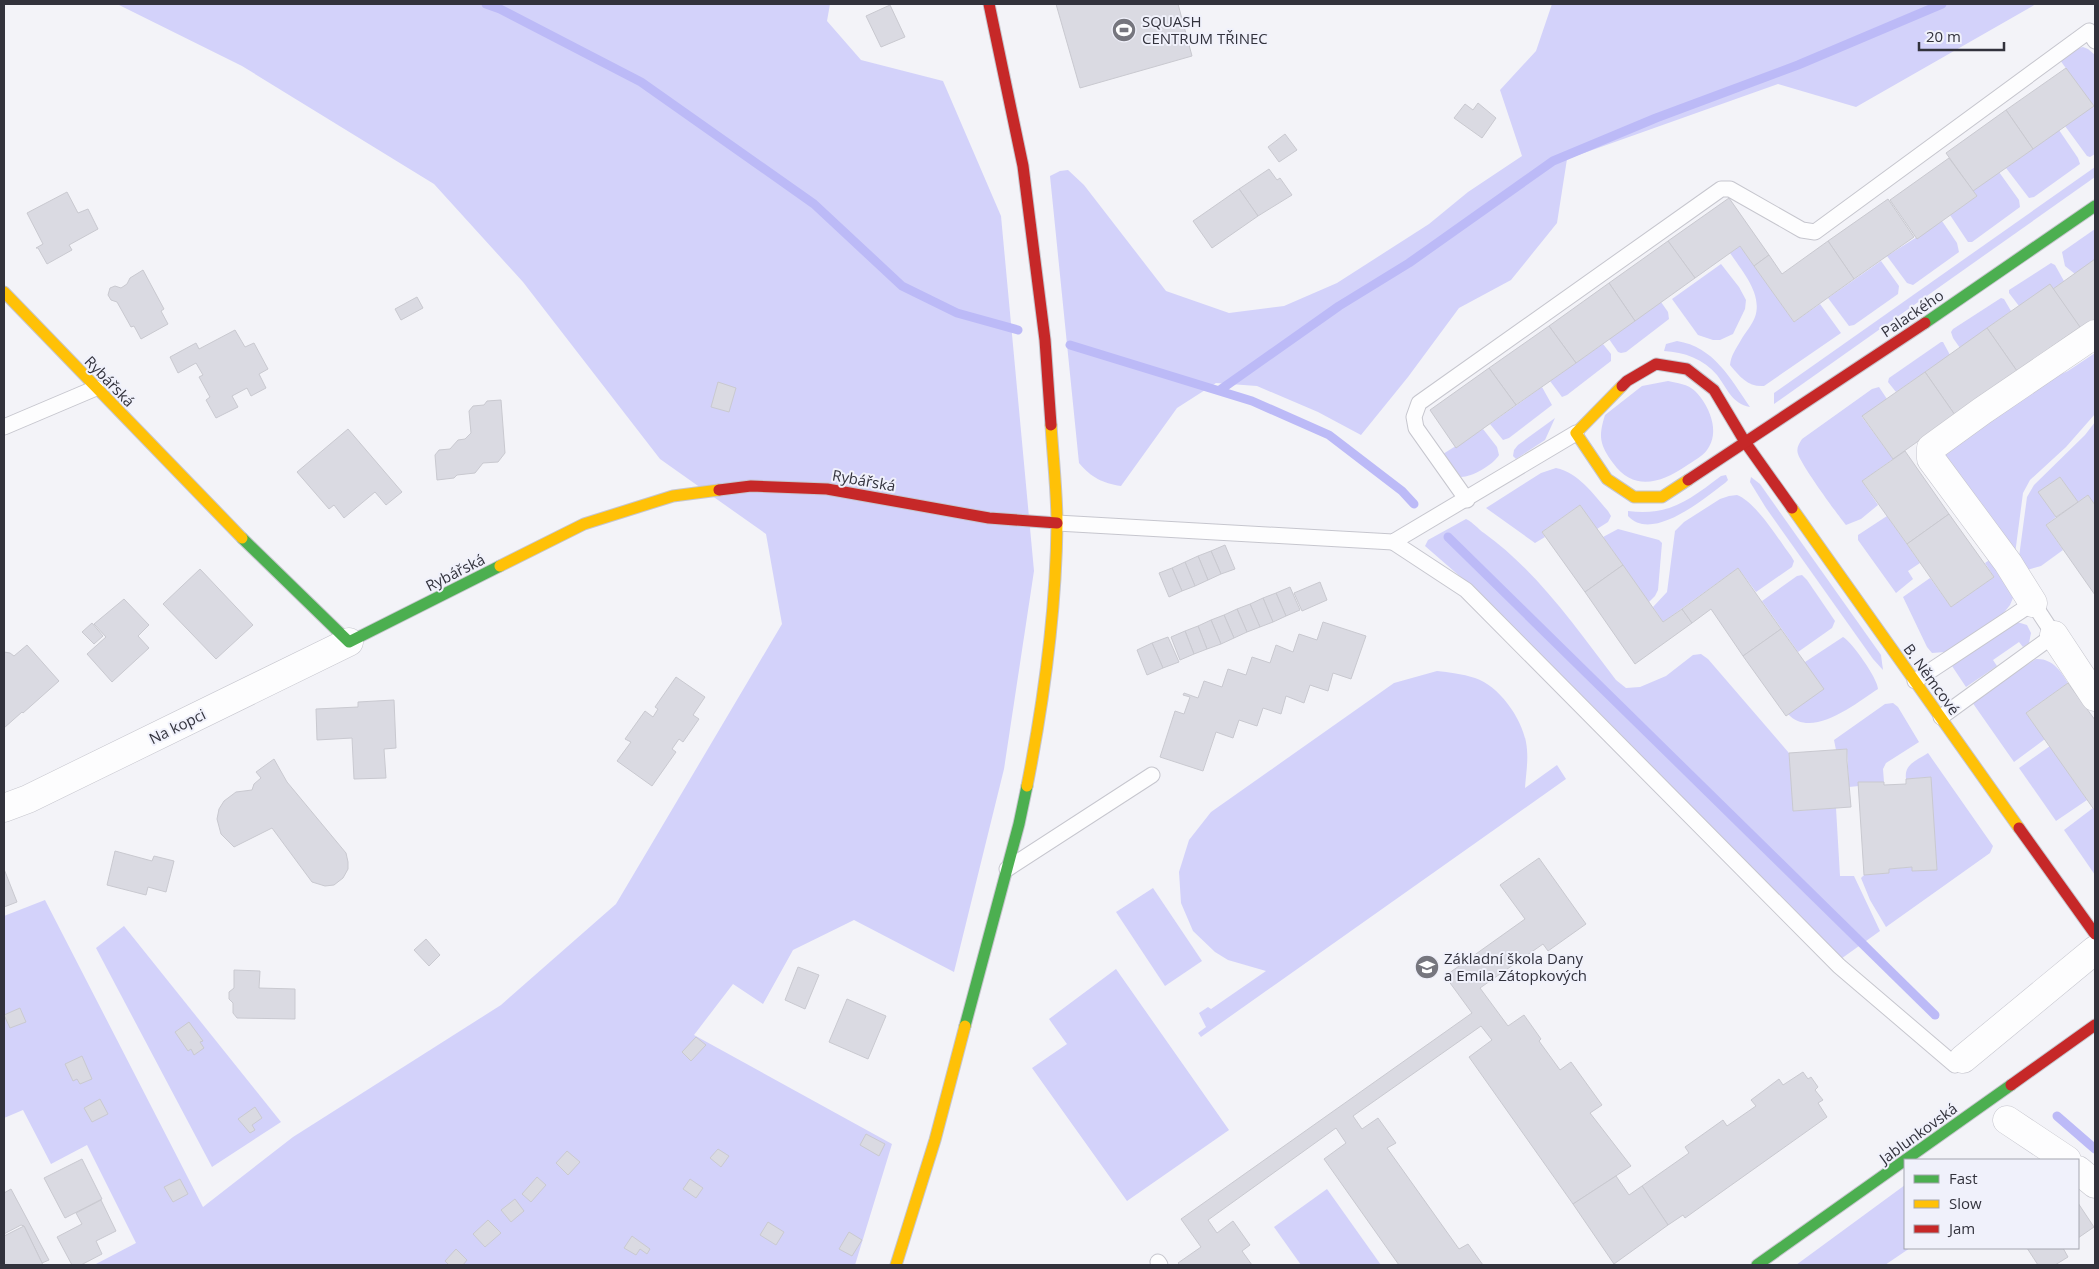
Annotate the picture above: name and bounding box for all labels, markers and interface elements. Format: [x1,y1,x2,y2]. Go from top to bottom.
place label: SQUASH CENTRUM TŘINEC [1142,11,1268,48]
sports icon: SQUASH CENTRUM TŘINEC [1111,17,1137,43]
scale bar [1919,20,2004,52]
text: 20 m [1926,26,1961,46]
street label: Palackého [1877,285,1947,341]
street label: Rybářská [81,351,139,411]
street label: Rybářská [831,465,897,495]
street label: Rybářská [422,549,488,595]
street label: B. Němcové [1899,639,1965,719]
street label: Na kopci [145,704,209,748]
place label: Základní škola Dany a Emila Zátopkových [1444,948,1587,985]
school or university icon: Základní škola Dany a Emila Zátopkových [1414,954,1440,980]
street label: Jablunkovská [1873,1098,1961,1169]
legend [1904,1159,2079,1249]
text: Fast [1949,1168,1978,1188]
text: Slow [1949,1193,1982,1213]
text: Jam [1947,1218,1975,1238]

